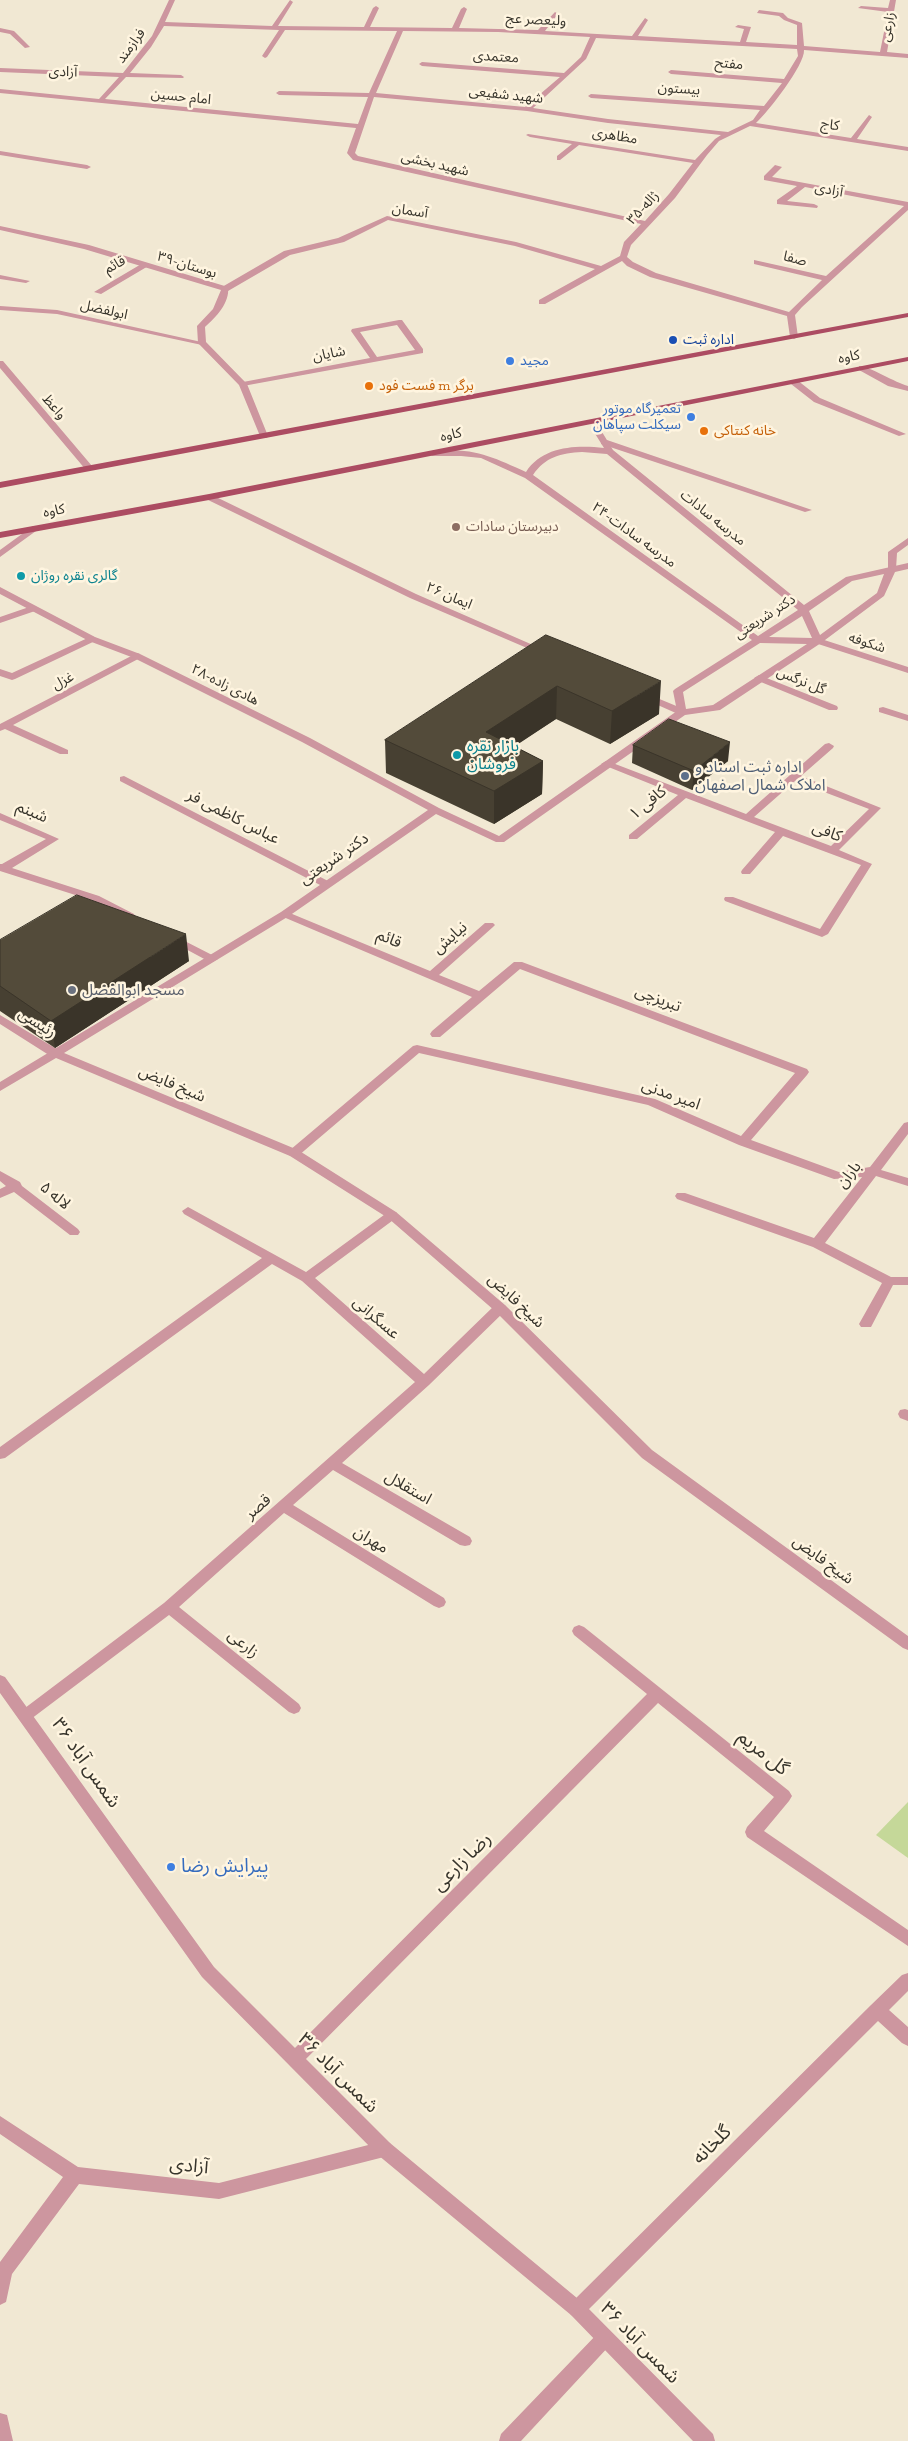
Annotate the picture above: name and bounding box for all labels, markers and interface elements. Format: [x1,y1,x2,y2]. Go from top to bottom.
street label: ولیعصر عج [505,10,567,30]
street label: زارعی [877,11,899,43]
street label: فرازمند [113,25,149,67]
street label: معتمدی [472,47,520,67]
street label: مفتح [714,54,744,74]
street label: آزادی [48,63,78,81]
street label: بیستون [657,79,701,99]
street label: شهید شفیعی [468,83,544,107]
street label: امام حسین [150,85,212,109]
street label: کاج [820,115,840,135]
street label: مظاهری [591,124,639,148]
street label: شهید بخشی [400,148,470,180]
street label: آزادی [813,179,845,201]
street label: ۳۵-ژاله [623,188,663,228]
street label: آسمان [391,200,429,222]
street label: ۳۹-بوستان [155,248,219,282]
street label: صفا [781,248,809,270]
street label: قائم [101,252,129,278]
street label: ابولفضل [79,296,129,324]
place label: اداره ثبت [683,332,734,348]
marker: اداره ثبت [667,334,679,346]
street label: شایان [311,343,347,365]
street label: کاوه [837,347,861,367]
place label: مجید [520,353,549,369]
marker: مجید [504,355,516,367]
place label: فست فود m برگر [379,378,474,394]
marker: فست فود m برگر [363,380,375,392]
street label: واعظ [38,391,70,423]
place label: تعمیرگاه موتور سیکلت سپاهان [593,401,681,434]
marker: تعمیرگاه موتور سیکلت سپاهان [685,411,697,423]
place label: خانه کنتاکی [714,423,776,439]
street label: کاوه [439,425,463,445]
marker: خانه کنتاکی [698,425,710,437]
street label: مدرسه سادات [677,486,749,550]
street label: ۲۴-مدرسه سادات [588,499,680,571]
street label: کاوه [42,501,66,521]
place label: دبیرستان سادات [466,519,559,535]
marker: دبیرستان سادات [450,521,462,533]
place label: گالری نقره روژان [31,568,117,584]
marker: گالری نقره روژان [15,570,27,582]
street label: ۲۶ ایمان [423,579,475,613]
street label: دکتر شریعتی [731,591,799,643]
street label: شکوفه [846,629,888,657]
street label: ۲۸-هادی زاده [188,661,262,709]
street label: گل نرگس [774,664,828,698]
street label: غزل [49,668,77,694]
place label: بازار نقره فروشان [467,736,519,774]
marker: بازار نقره فروشان [451,749,463,761]
place label: اداره ثبت اسناد و املاک شمال اصفهان [695,757,826,795]
marker: اداره ثبت اسناد و املاک شمال اصفهان [679,770,691,782]
street label: کافی ۱ [625,782,671,824]
street label: عباس کاظمی فر [183,785,283,849]
street label: شبنم [13,797,51,827]
street label: کافی [809,818,845,846]
street label: دکتر شریعتی [296,829,372,889]
street label: نیایش [429,918,471,958]
street label: قائم [374,925,404,953]
place label: مسجد ابوالفضل [82,980,185,1000]
street label: تبریزچی [632,981,684,1017]
marker: مسجد ابوالفضل [66,984,78,996]
street label: رئیسی [15,1004,59,1042]
street label: شیخ فایض [136,1061,208,1107]
street label: امیر مدنی [639,1076,703,1114]
street label: باران [832,1158,866,1192]
street label: لاله ۵ [36,1178,74,1214]
street label: شیخ فایض [484,1270,548,1332]
street label: عسگرانی [349,1293,403,1343]
street label: استقلال [381,1467,435,1509]
street label: قصر [241,1490,275,1524]
street label: مهران [350,1522,392,1558]
street label: شیخ فایض [789,1531,857,1589]
street label: زارعی [224,1626,262,1662]
street label: شمس آباد ۳۶ [47,1714,125,1812]
street label: گل مریم [733,1725,793,1781]
street label: رضا زارعی [428,1828,496,1896]
place label: پیرایش رضا [181,1856,269,1878]
marker: پیرایش رضا [165,1861,177,1873]
street label: شمس آباد ۳۶ [293,2028,383,2118]
street label: گلخانه [688,2121,736,2169]
street label: آزادی [168,2153,210,2179]
street label: شمس آباد ۳۶ [595,2297,685,2389]

